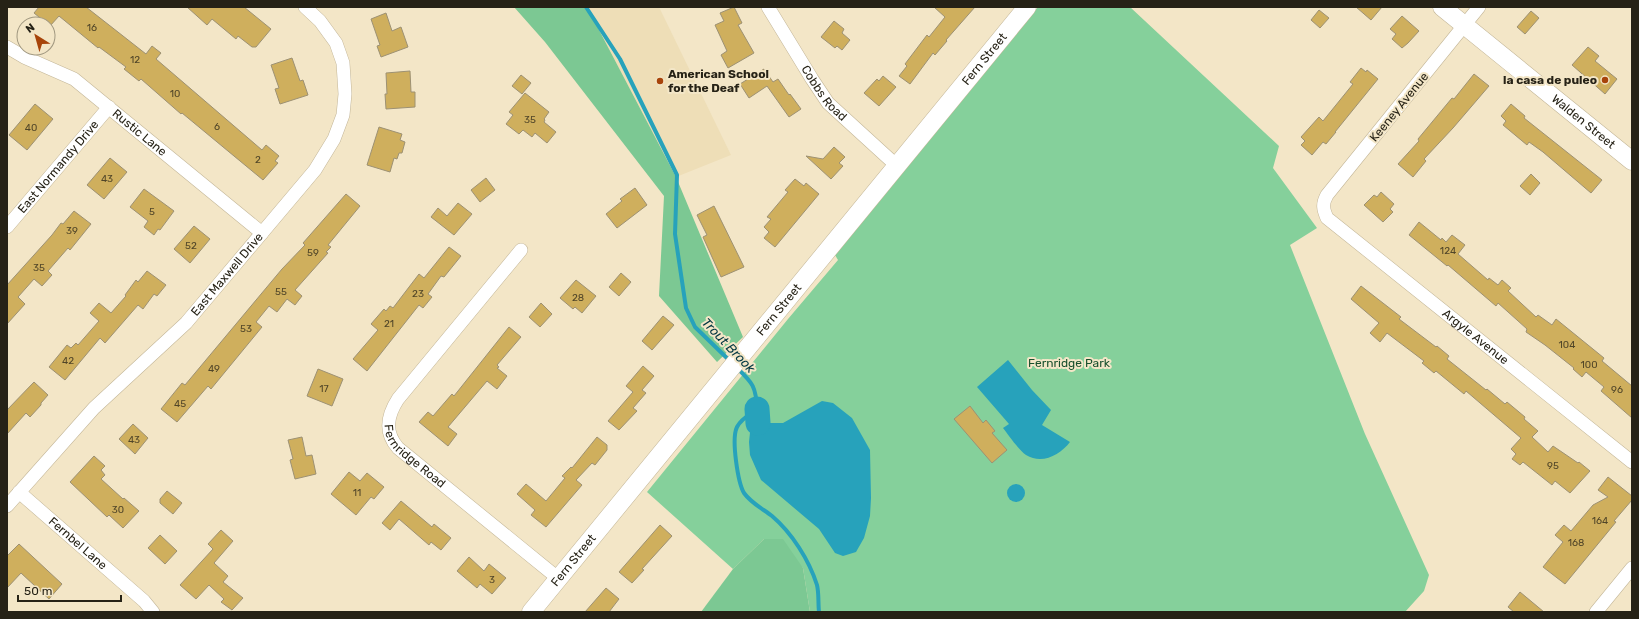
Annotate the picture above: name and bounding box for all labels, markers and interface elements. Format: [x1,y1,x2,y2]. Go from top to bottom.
north arrow [16,16,56,56]
text: N [23,21,37,36]
house number: 16 [87,22,97,34]
street label: Fern Street [959,30,1010,88]
house number: 12 [130,54,140,66]
street label: Cobbs Road [798,63,850,124]
place label: American School for the Deaf [668,67,769,95]
street label: Keeney Avenue [1367,69,1431,144]
place label: la casa de puleo [1503,73,1597,87]
marker: la casa de puleo [1600,75,1610,85]
marker: American School for the Deaf [655,76,665,86]
house number: 10 [170,88,180,100]
street label: Walden Street [1549,92,1618,152]
street label: Rustic Lane [110,106,170,159]
house number: 35 [524,114,536,126]
street label: East Normandy Drive [15,117,102,216]
house number: 6 [214,121,220,133]
house number: 40 [25,122,37,134]
house number: 2 [255,154,261,166]
house number: 43 [101,173,113,185]
house number: 5 [149,206,155,218]
house number: 39 [66,225,78,237]
street label: East Maxwell Drive [188,230,266,319]
house number: 52 [185,240,197,252]
house number: 124 [1440,245,1456,257]
house number: 59 [307,247,319,259]
house number: 35 [33,262,45,274]
street label: Fern Street [753,281,805,338]
house number: 55 [275,286,287,298]
house number: 23 [412,288,424,300]
house number: 28 [572,292,584,304]
street label: Argyle Avenue [1440,306,1512,368]
water label: Trout Brook [699,315,759,376]
house number: 21 [384,318,394,330]
house number: 53 [240,323,252,335]
house number: 104 [1559,339,1575,351]
house number: 42 [62,355,74,367]
park label: Fernridge Park [1028,356,1111,370]
house number: 100 [1581,359,1597,371]
house number: 49 [208,363,220,375]
house number: 17 [319,383,329,395]
house number: 96 [1611,384,1623,396]
house number: 45 [174,398,186,410]
street label: Fernridge Road [381,424,448,491]
house number: 43 [128,434,140,446]
house number: 95 [1547,460,1559,472]
house number: 11 [353,487,361,499]
house number: 30 [112,504,124,516]
street label: Fernbel Lane [46,514,110,573]
house number: 164 [1592,515,1608,527]
street label: Fern Street [548,531,599,589]
house number: 168 [1568,537,1584,549]
house number: 3 [489,574,495,586]
scale bar [18,577,121,603]
text: 50 m [24,584,52,598]

